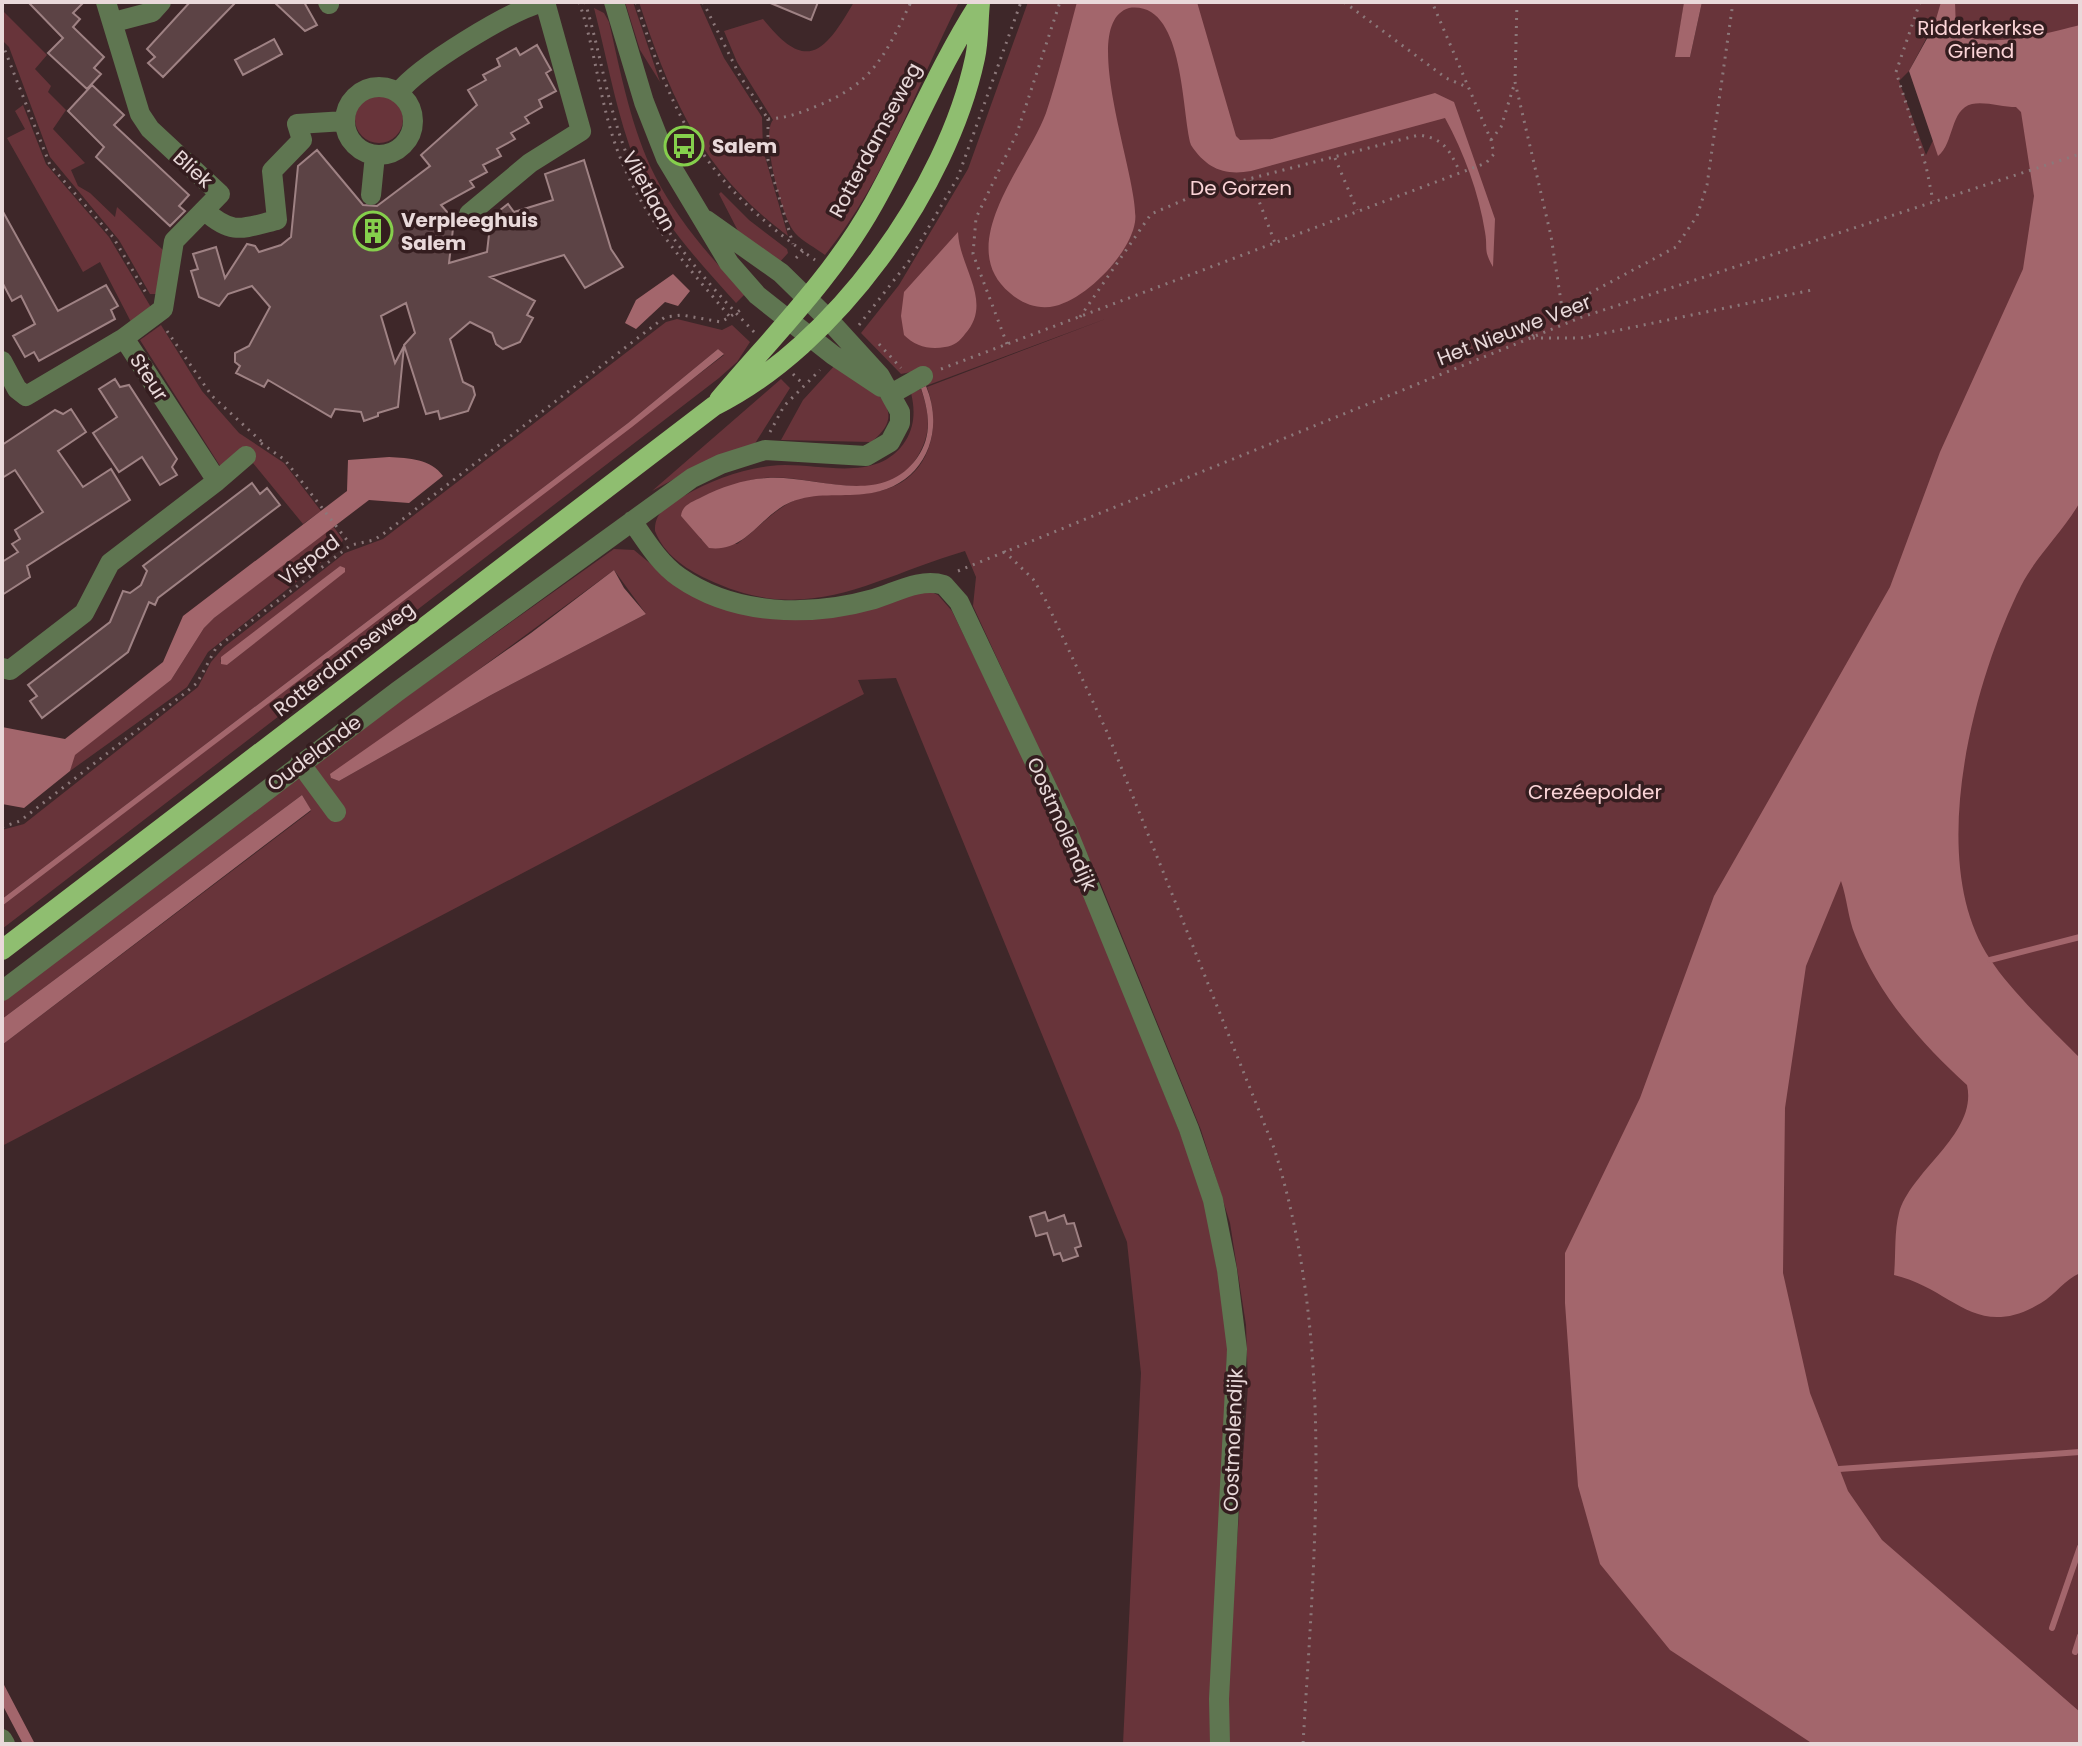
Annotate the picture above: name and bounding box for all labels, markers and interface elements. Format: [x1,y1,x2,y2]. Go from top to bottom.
park label: Ridderkerkse Griend [1917,14,2045,65]
street label: Rotterdamseweg [822,57,928,223]
bus stop icon: Salem [663,125,705,167]
place label: Salem [712,132,777,160]
street label: Bliek [167,144,220,195]
street label: Vlietlaan [615,146,683,236]
park label: De Gorzen [1190,174,1292,202]
place label: Verpleeghuis Salem [401,206,538,257]
building icon: Verpleeghuis Salem [352,210,394,252]
street label: Het Nieuwe Veer [1433,288,1595,372]
street label: Steur [123,348,175,406]
street label: Vispad [273,528,345,592]
street label: Rotterdamseweg [268,595,420,723]
street label: Oudelande [261,708,367,798]
street label: Oostmolendijk [1020,753,1104,896]
park label: Crezéepolder [1528,778,1662,806]
street label: Oostmolendijk [1217,1367,1250,1512]

